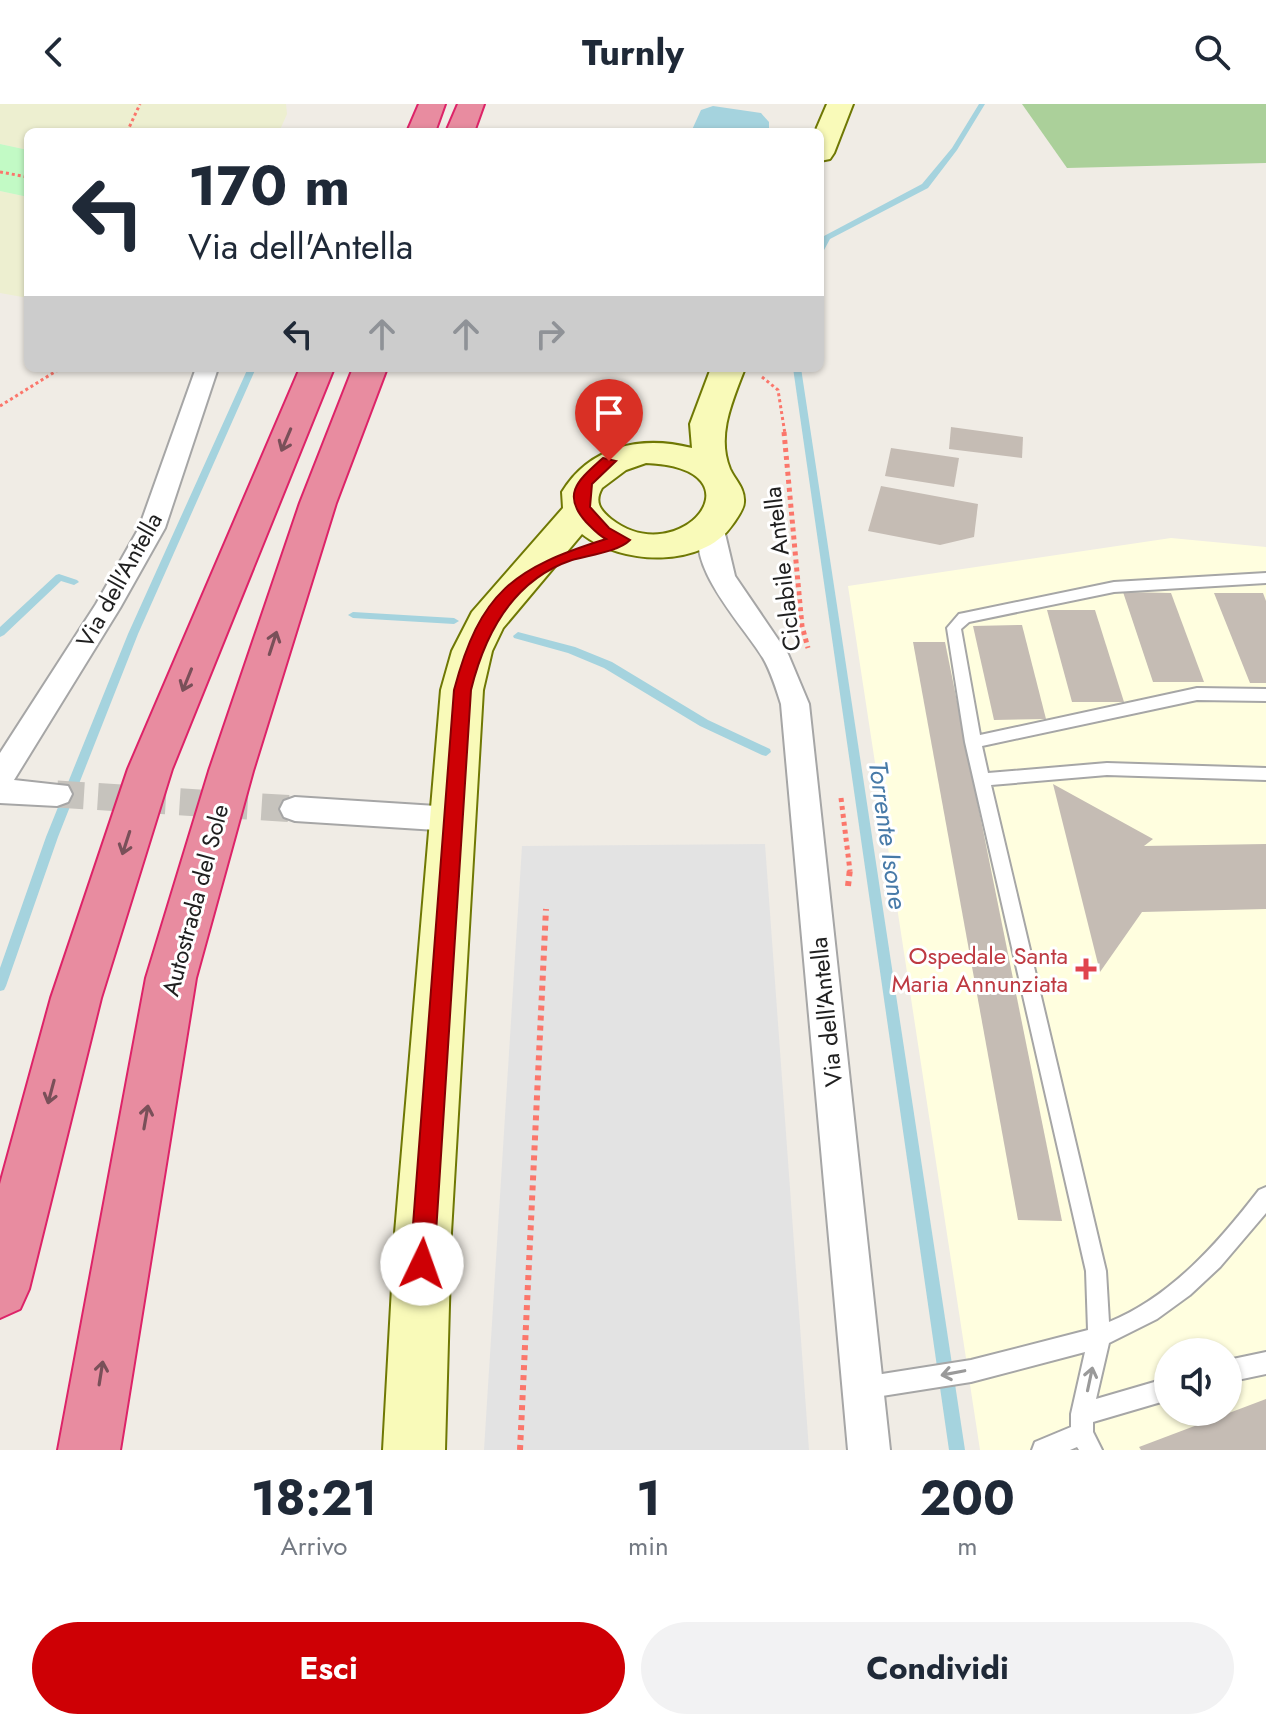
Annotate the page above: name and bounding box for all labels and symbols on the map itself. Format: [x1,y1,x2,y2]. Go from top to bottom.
pin [575,379,643,461]
one-way arrow [278,427,293,452]
street label: Ciclabile Antella [755,485,809,653]
street label: Via dell'Antella [67,506,171,654]
one-way arrow [266,631,281,656]
one-way arrow [179,667,193,692]
water label: Torrente Isone [859,758,917,912]
street label: Autostrada del Sole [153,800,237,1000]
one-way arrow [118,831,133,856]
street label: Via dell'Antella [801,935,851,1089]
place label: Ospedale Santa Maria Annunziata [891,938,1068,1001]
marker: Ospedale Santa Maria Annunziata [1075,958,1097,980]
one-way arrow [43,1079,58,1105]
one-way arrow [139,1105,154,1130]
position arrow [380,1222,464,1306]
one-way arrow [95,1361,110,1386]
one-way arrow [941,1366,967,1381]
one-way arrow [1083,1367,1098,1392]

